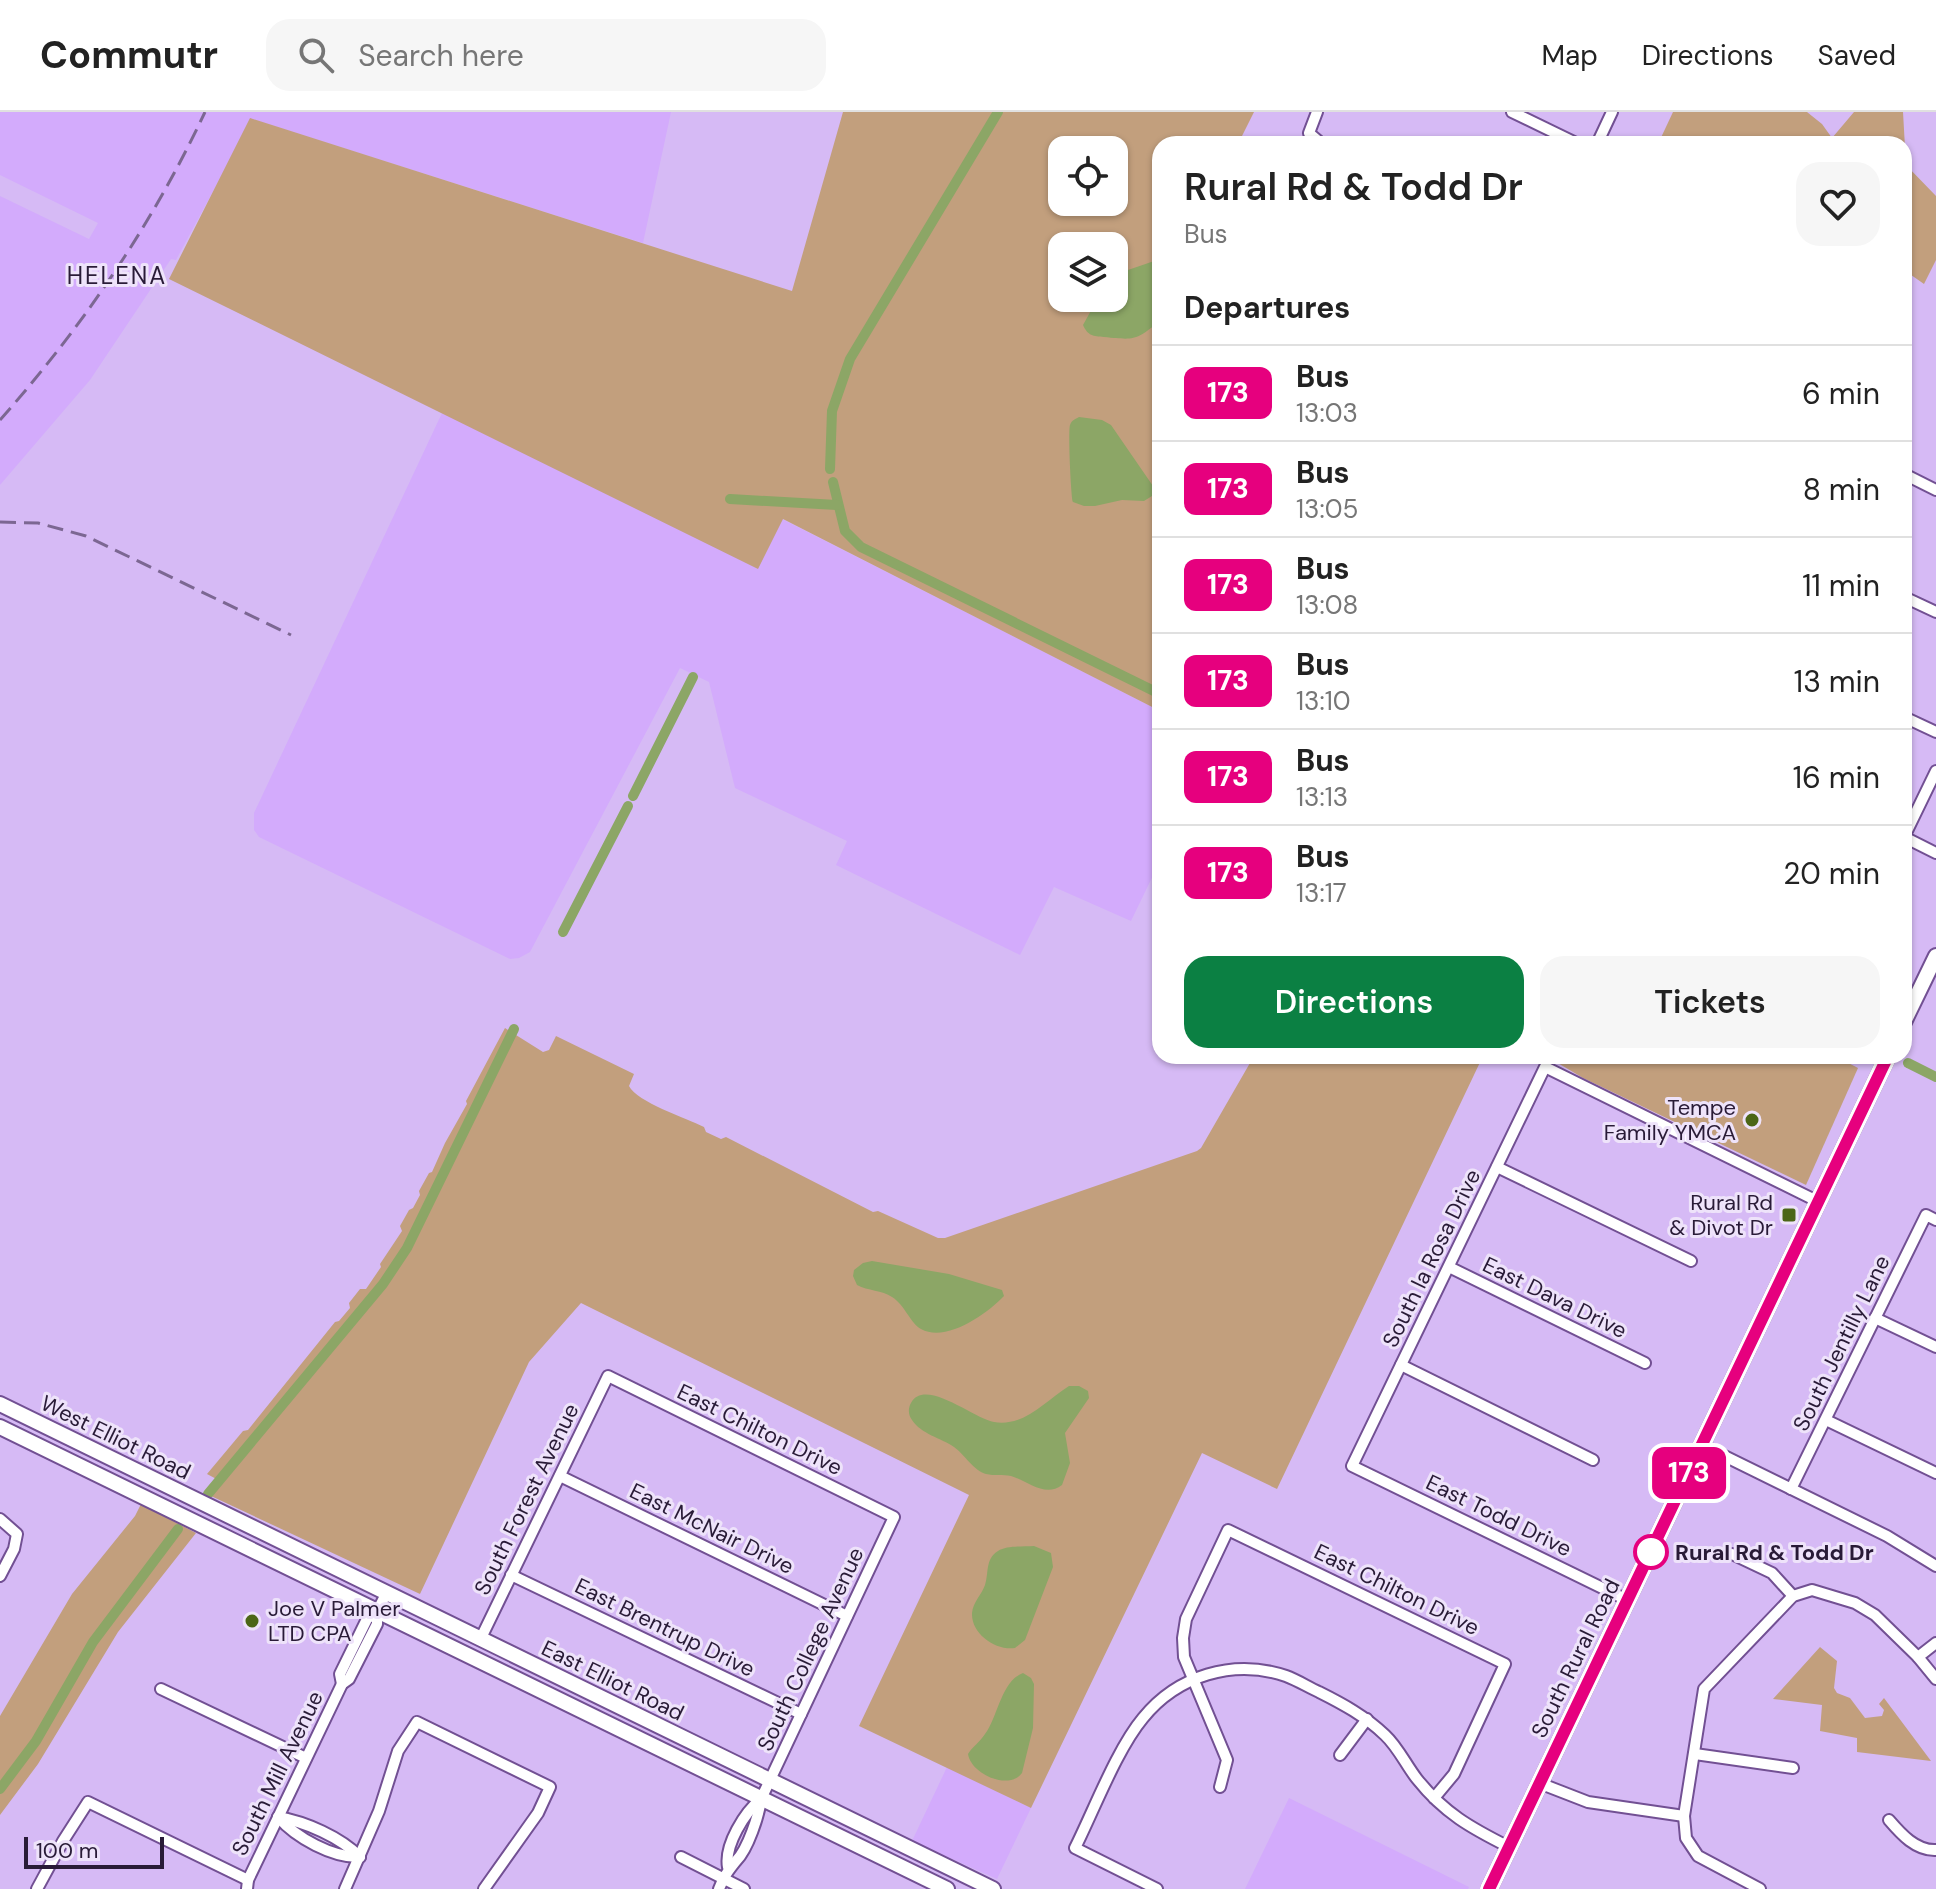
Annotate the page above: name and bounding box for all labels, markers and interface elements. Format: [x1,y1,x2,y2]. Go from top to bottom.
search box [266,19,826,91]
text: Commutr [40,30,218,80]
icon: search [294,33,338,77]
text: Search here [358,36,524,75]
text: Map [1541,37,1598,74]
text: Directions [1642,37,1774,74]
text: Saved [1818,37,1896,74]
map controls [1048,136,1128,312]
button: locate [1048,136,1128,216]
text: Rural Rd & Todd Dr [1184,162,1523,212]
button: heart [1796,162,1880,246]
text: Bus [1184,217,1228,251]
button: layers [1048,232,1128,312]
district label: HELENA [67,260,167,291]
text: Departures [1184,288,1350,327]
text: Bus [1296,357,1350,396]
text: 173 [1207,374,1249,411]
text: 6 min [1802,374,1880,413]
text: 13:03 [1296,396,1358,430]
text: Bus [1296,453,1350,492]
text: 173 [1207,470,1249,507]
text: 8 min [1803,470,1880,509]
text: 13:05 [1296,492,1358,526]
text: Bus [1296,549,1350,588]
text: 173 [1207,566,1249,603]
text: 11 min [1802,566,1880,605]
text: 13:08 [1296,588,1358,622]
text: Bus [1296,645,1350,684]
text: 173 [1207,662,1249,699]
text: 13 min [1794,662,1880,701]
text: 13:10 [1296,684,1351,718]
text: Bus [1296,741,1350,780]
text: 173 [1207,758,1249,795]
text: 16 min [1793,758,1880,797]
text: 13:13 [1296,780,1348,814]
text: Bus [1296,837,1350,876]
text: 173 [1207,854,1249,891]
text: 20 min [1783,854,1880,893]
text: 13:17 [1296,876,1347,910]
button: Directions [1184,956,1524,1048]
button: Tickets [1540,956,1880,1048]
place label: Tempe Family YMCA [1604,1093,1736,1147]
marker: Tempe Family YMCA [1743,1111,1761,1129]
street label: South la Rosa Drive [1376,1164,1487,1352]
place label: Rural Rd & Divot Dr [1669,1188,1773,1242]
marker: Rural Rd & Divot Dr [1780,1206,1798,1224]
street label: East Dava Drive [1478,1250,1632,1345]
street label: South Jentilly Lane [1786,1251,1897,1436]
street label: East Chilton Drive [673,1377,847,1482]
street label: West Elliot Road [36,1389,196,1486]
street label: South Forest Avenue [467,1399,585,1600]
line badge: 173 [1643,1447,1735,1499]
text: 173 [1668,1454,1710,1491]
street label: East Todd Drive [1421,1468,1576,1563]
street label: East McNair Drive [625,1476,799,1581]
marker: Rural Rd & Todd Dr [1634,1535,1668,1569]
street label: East Chilton Drive [1310,1537,1484,1642]
place label: Rural Rd & Todd Dr [1675,1538,1874,1567]
street label: South College Avenue [750,1543,870,1756]
street label: East Brentrup Drive [570,1571,760,1684]
street label: South Rural Road [1524,1574,1626,1742]
place label: Joe V Palmer LTD CPA [268,1594,400,1648]
marker: Joe V Palmer LTD CPA [243,1612,261,1630]
street label: East Elliot Road [537,1633,689,1728]
street label: South Mill Avenue [225,1686,330,1860]
scale bar [24,1833,164,1869]
text: 100 m [36,1836,98,1865]

